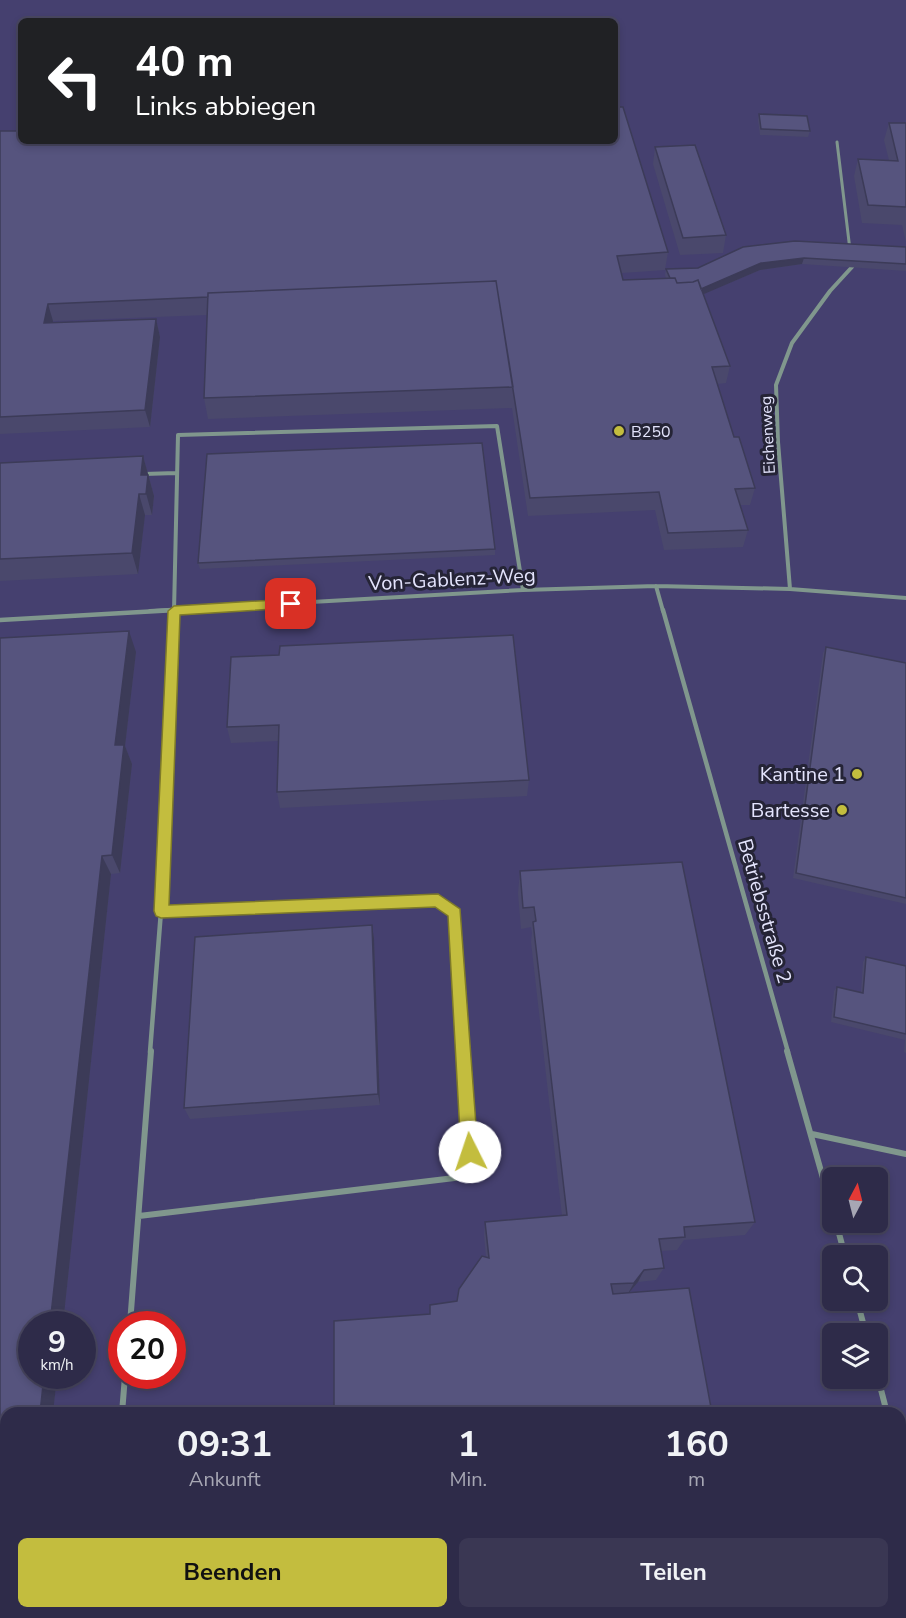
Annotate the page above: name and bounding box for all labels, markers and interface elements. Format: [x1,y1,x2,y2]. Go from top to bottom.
text: 40 m [135,34,234,91]
icon: left [36,42,114,120]
text: Links abbiegen [135,88,316,125]
street label: Eichenweg [755,395,781,475]
place label: B250 [631,421,671,443]
marker: B250 [612,424,626,438]
street label: Von-Gablenz-Weg [367,562,536,597]
pin [265,578,316,629]
icon: arrive [274,587,307,620]
place label: Kantine 1 [760,761,845,788]
marker: Kantine 1 [850,767,864,781]
place label: Bartesse [751,797,830,824]
marker: Bartesse [835,803,849,817]
street label: Betriebsstraße 2 [731,836,798,987]
position arrow [438,1120,502,1184]
north arrow [822,1167,888,1233]
map controls [822,1167,888,1389]
button: search [822,1245,888,1311]
speed limit sign: 20 [108,1311,186,1389]
text: 9 [48,1322,66,1363]
button: layers [822,1323,888,1389]
text: km/h [40,1355,74,1375]
text: 09:31 [177,1420,272,1469]
text: 1 [457,1420,479,1469]
text: 160 [664,1420,729,1469]
text: Ankunft [189,1466,261,1493]
text: Min. [449,1466,487,1493]
text: m [688,1466,705,1493]
button: Beenden [18,1538,447,1607]
button: Teilen [459,1538,888,1607]

